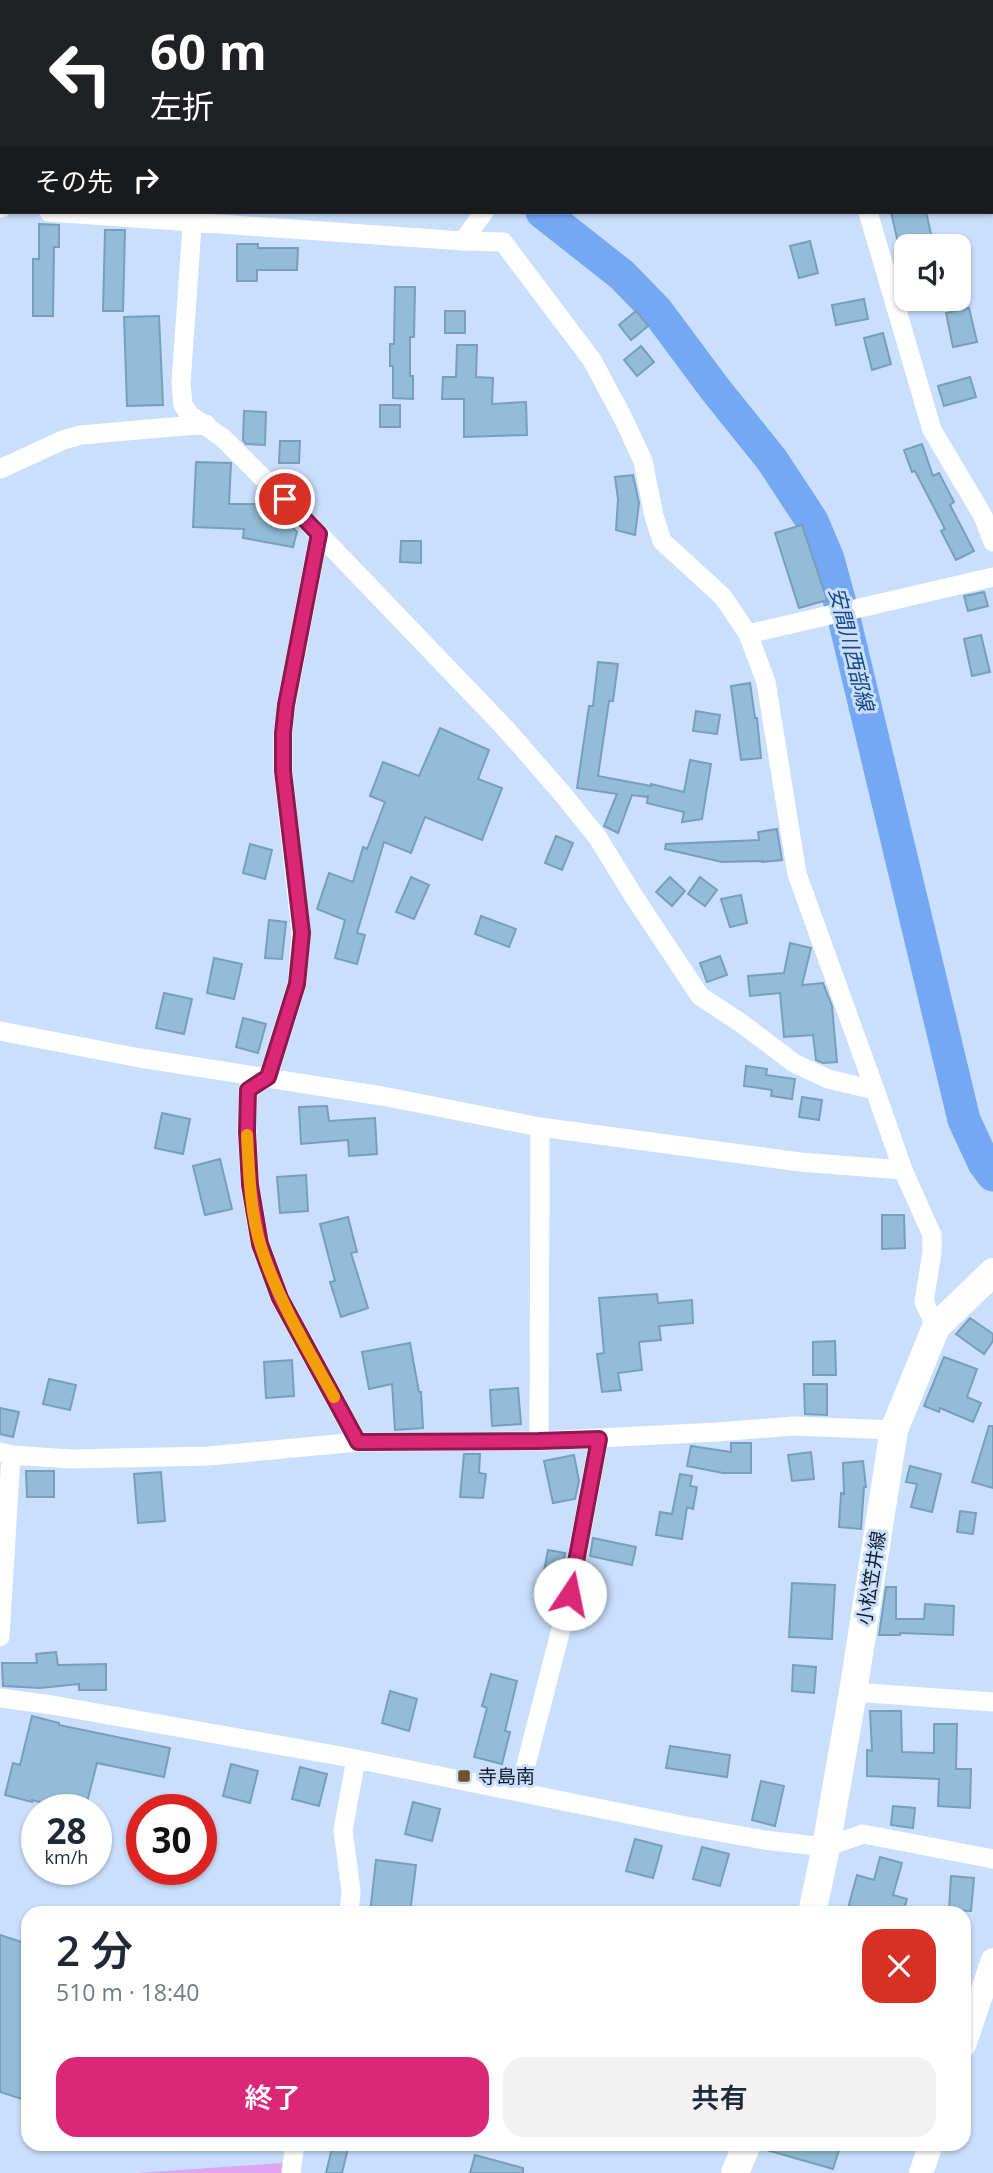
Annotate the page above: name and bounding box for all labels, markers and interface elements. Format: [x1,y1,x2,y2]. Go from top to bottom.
text: 60 m [150,18,267,84]
icon: left [35,28,126,119]
text: 左折 [150,84,214,127]
icon: right [127,161,165,199]
text: その先 [35,163,113,199]
map controls [894,234,971,311]
button: sound [894,234,971,311]
pin [255,469,315,529]
icon: arrive [266,480,304,518]
water label: 安間川西部線 [823,584,882,716]
street label: 小松笠井線 [851,1529,891,1627]
position arrow [533,1557,607,1631]
place label: 寺島南 [478,1763,535,1789]
marker: 寺島南 [456,1768,472,1784]
speed limit sign: 30 [126,1794,217,1885]
text: 28 [46,1807,87,1854]
text: km/h [45,1845,88,1869]
text: 2 分 [56,1921,133,1978]
button: close [862,1929,936,2003]
text: 510 m · 18:40 [56,1976,199,2008]
button: 終了 [56,2057,489,2137]
button: 共有 [503,2057,936,2137]

